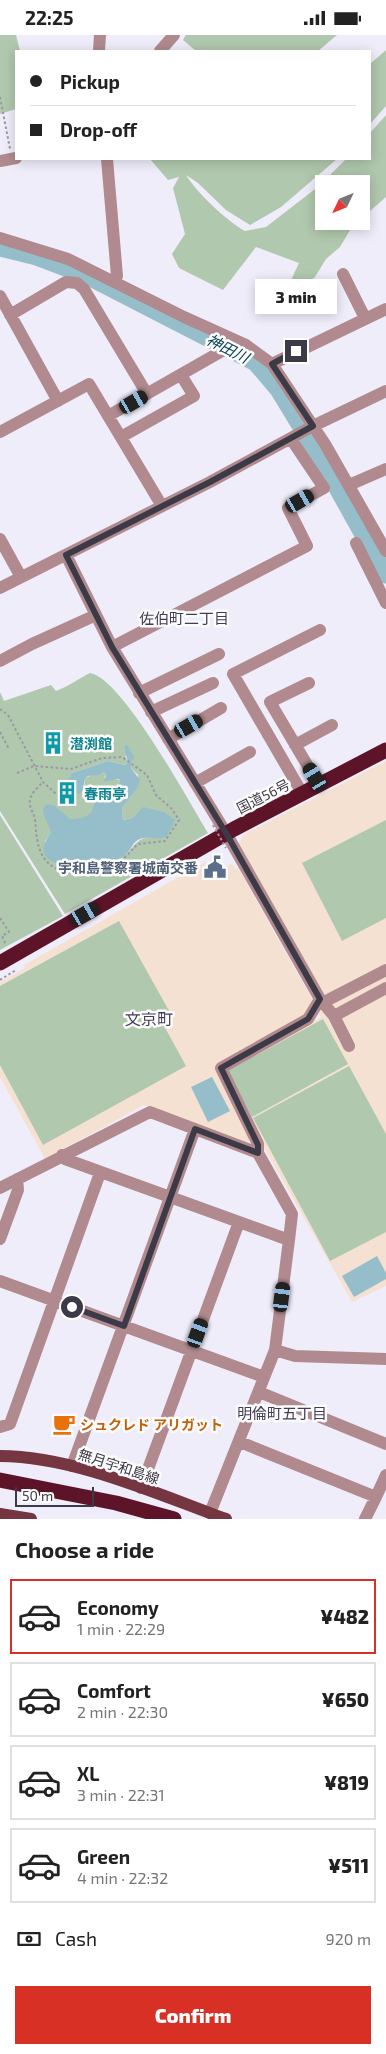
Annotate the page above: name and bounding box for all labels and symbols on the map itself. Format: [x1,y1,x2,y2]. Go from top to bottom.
north arrow [315,175,370,230]
callout: 3 min [255,279,337,313]
water label: 神田川 [204,330,254,367]
route end [285,340,307,362]
car [117,388,150,416]
car [283,487,316,515]
district label: 佐伯町二丁目 [139,609,229,627]
car [172,712,205,740]
building icon: 潜渕館 [40,730,66,756]
place label: 潜渕館 [70,735,112,752]
car [300,760,329,794]
street label: 国道56号 [234,775,292,817]
building icon: 春雨亭 [54,780,80,806]
place label: 春雨亭 [84,785,126,802]
public building icon: 宇和島警察署城南交番 [202,854,228,880]
place label: 宇和島警察署城南交番 [58,859,198,876]
car [68,900,101,928]
district label: 文京町 [125,1009,173,1028]
car [272,1281,291,1313]
route start [61,1296,83,1318]
car [185,1316,210,1350]
district label: 明倫町五丁目 [237,1404,327,1422]
cafe icon: シュクレド アリガット [51,1411,77,1437]
place label: シュクレド アリガット [80,1416,223,1433]
street label: 無月宇和島線 [76,1445,162,1487]
scale bar [15,1484,94,1507]

